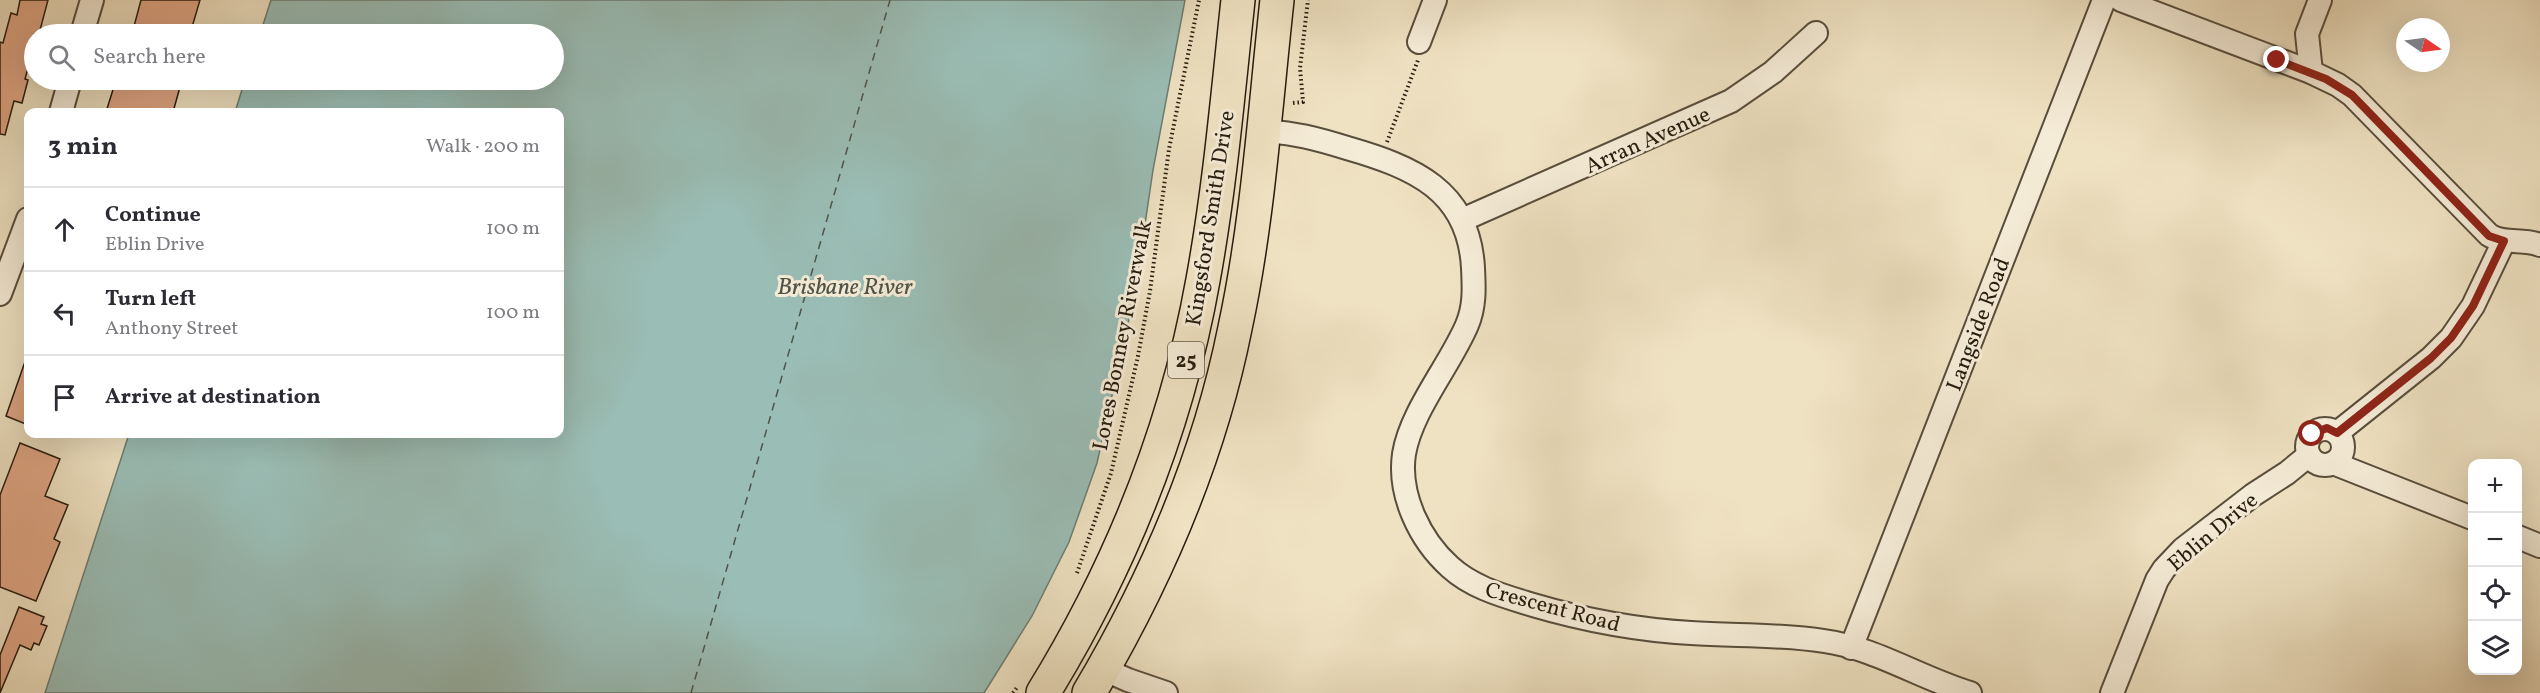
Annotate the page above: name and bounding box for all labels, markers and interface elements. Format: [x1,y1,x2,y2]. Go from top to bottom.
north arrow [2396,18,2450,72]
search box [24,24,564,90]
icon: search [45,41,78,74]
text: Search here [93,42,206,73]
route end [2263,46,2289,72]
street label: Arran Avenue [1580,100,1716,183]
street label: Kingsford Smith Drive [1179,108,1244,328]
text: 3 min [48,129,118,165]
text: Walk · 200 m [426,133,540,161]
text: Continue [105,200,201,231]
icon: ahead [48,213,81,246]
text: 100 m [486,215,540,243]
street label: Lores Bonney Riverwalk [1086,218,1161,453]
text: Eblin Drive [105,231,205,259]
street label: Langside Road [1940,254,2019,396]
water label: Brisbane River [777,271,914,305]
text: Turn left [105,284,196,315]
icon: left [48,297,81,330]
text: 100 m [486,299,540,327]
text: Anthony Street [105,315,238,343]
road number: 25 [1168,342,1204,378]
icon: arrive [48,381,81,414]
text: Arrive at destination [105,382,321,413]
route start [2298,420,2324,446]
map controls [2468,459,2522,675]
button: + [2468,459,2522,513]
street label: Eblin Drive [2162,486,2266,580]
button: − [2468,513,2522,567]
button: locate [2468,567,2522,621]
street label: Crescent Road [1481,576,1623,641]
button: layers [2468,621,2522,675]

